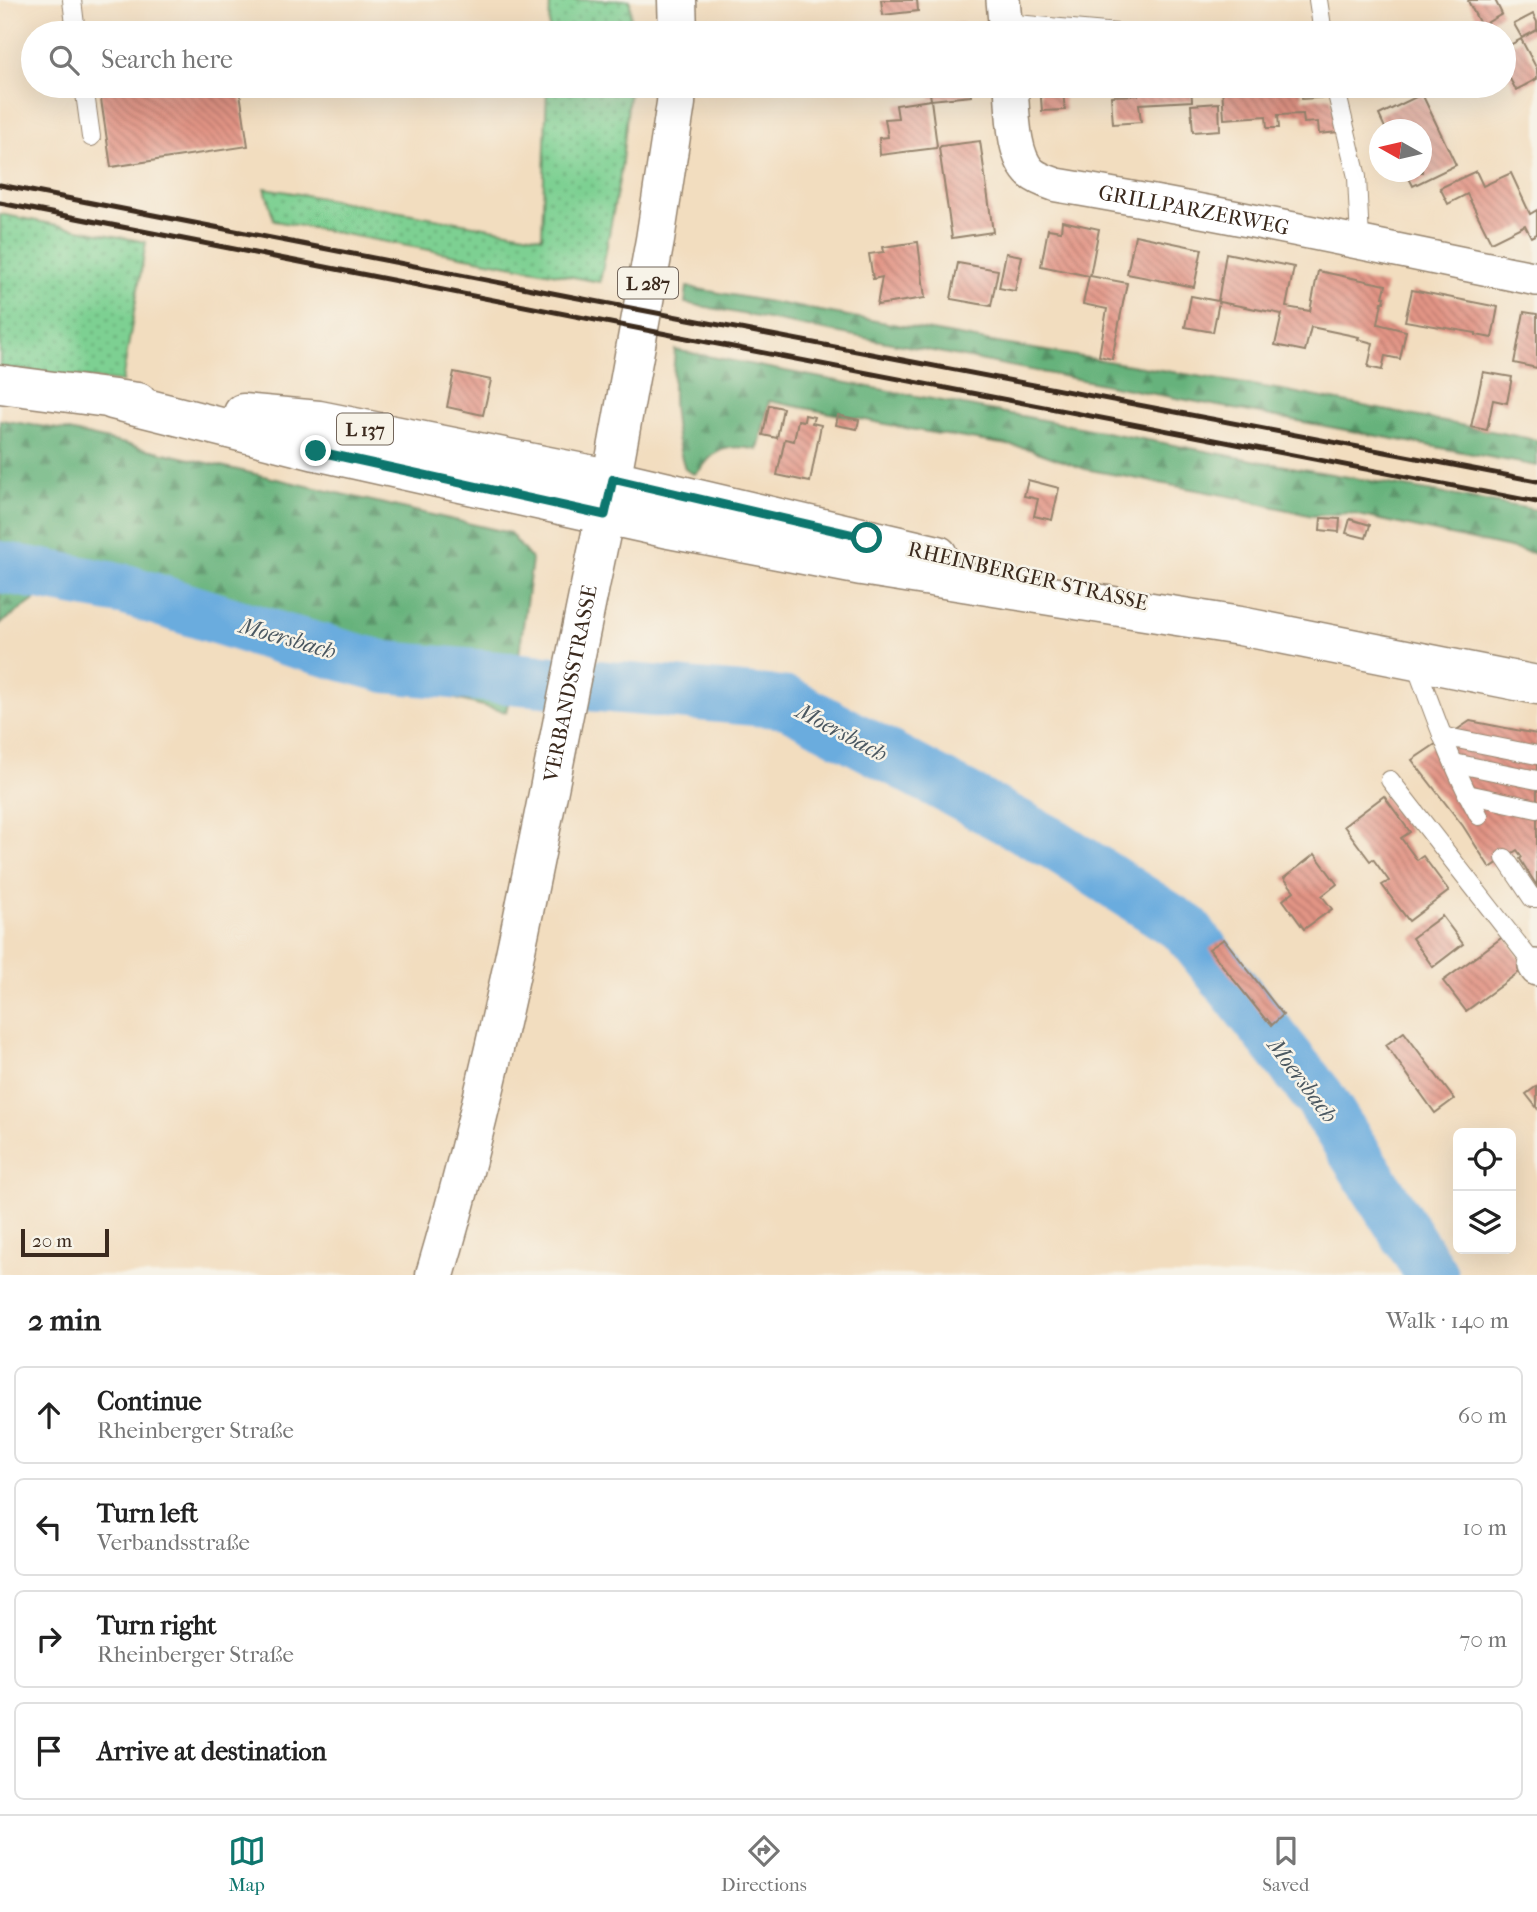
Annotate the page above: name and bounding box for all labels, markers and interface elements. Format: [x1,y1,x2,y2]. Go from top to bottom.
search box [21,21,1516,98]
icon: search [45,41,83,79]
text: Search here [101,44,233,75]
north arrow [1369,119,1432,182]
street label: GRILLPARZERWEG [1097,180,1291,240]
road number: L 287 [618,268,678,298]
road number: L 137 [337,414,393,444]
route end [300,435,331,466]
route start [851,522,882,553]
street label: RHEINBERGER STRASSE [906,537,1150,615]
street label: VERBANDSSTRASSE [539,583,602,785]
water label: Moersbach [235,611,339,665]
water label: Moersbach [790,696,892,768]
water label: Moersbach [1261,1031,1343,1128]
map controls [1453,1128,1516,1254]
button: locate [1453,1128,1516,1191]
button: layers [1453,1191,1516,1254]
scale bar [21,1226,108,1258]
text: 20 m [32,1230,72,1252]
text: 2 min [28,1303,101,1338]
text: Walk · 140 m [1386,1307,1509,1334]
text: Continue [97,1386,202,1417]
icon: ahead [30,1396,68,1434]
text: 60 m [1458,1402,1507,1429]
text: Rheinberger Straße [97,1417,294,1444]
text: Turn left [97,1498,198,1529]
icon: left [30,1508,68,1546]
text: 10 m [1462,1514,1507,1541]
text: Verbandsstraße [97,1529,250,1556]
text: Turn right [97,1610,217,1641]
icon: right [30,1620,68,1658]
text: 70 m [1459,1626,1507,1653]
text: Rheinberger Straße [97,1641,294,1668]
icon: arrive [30,1732,68,1770]
text: Arrive at destination [97,1736,327,1767]
tab: Map [228,1832,266,1896]
tab: Directions [721,1832,807,1896]
tab: Saved [1262,1832,1309,1896]

